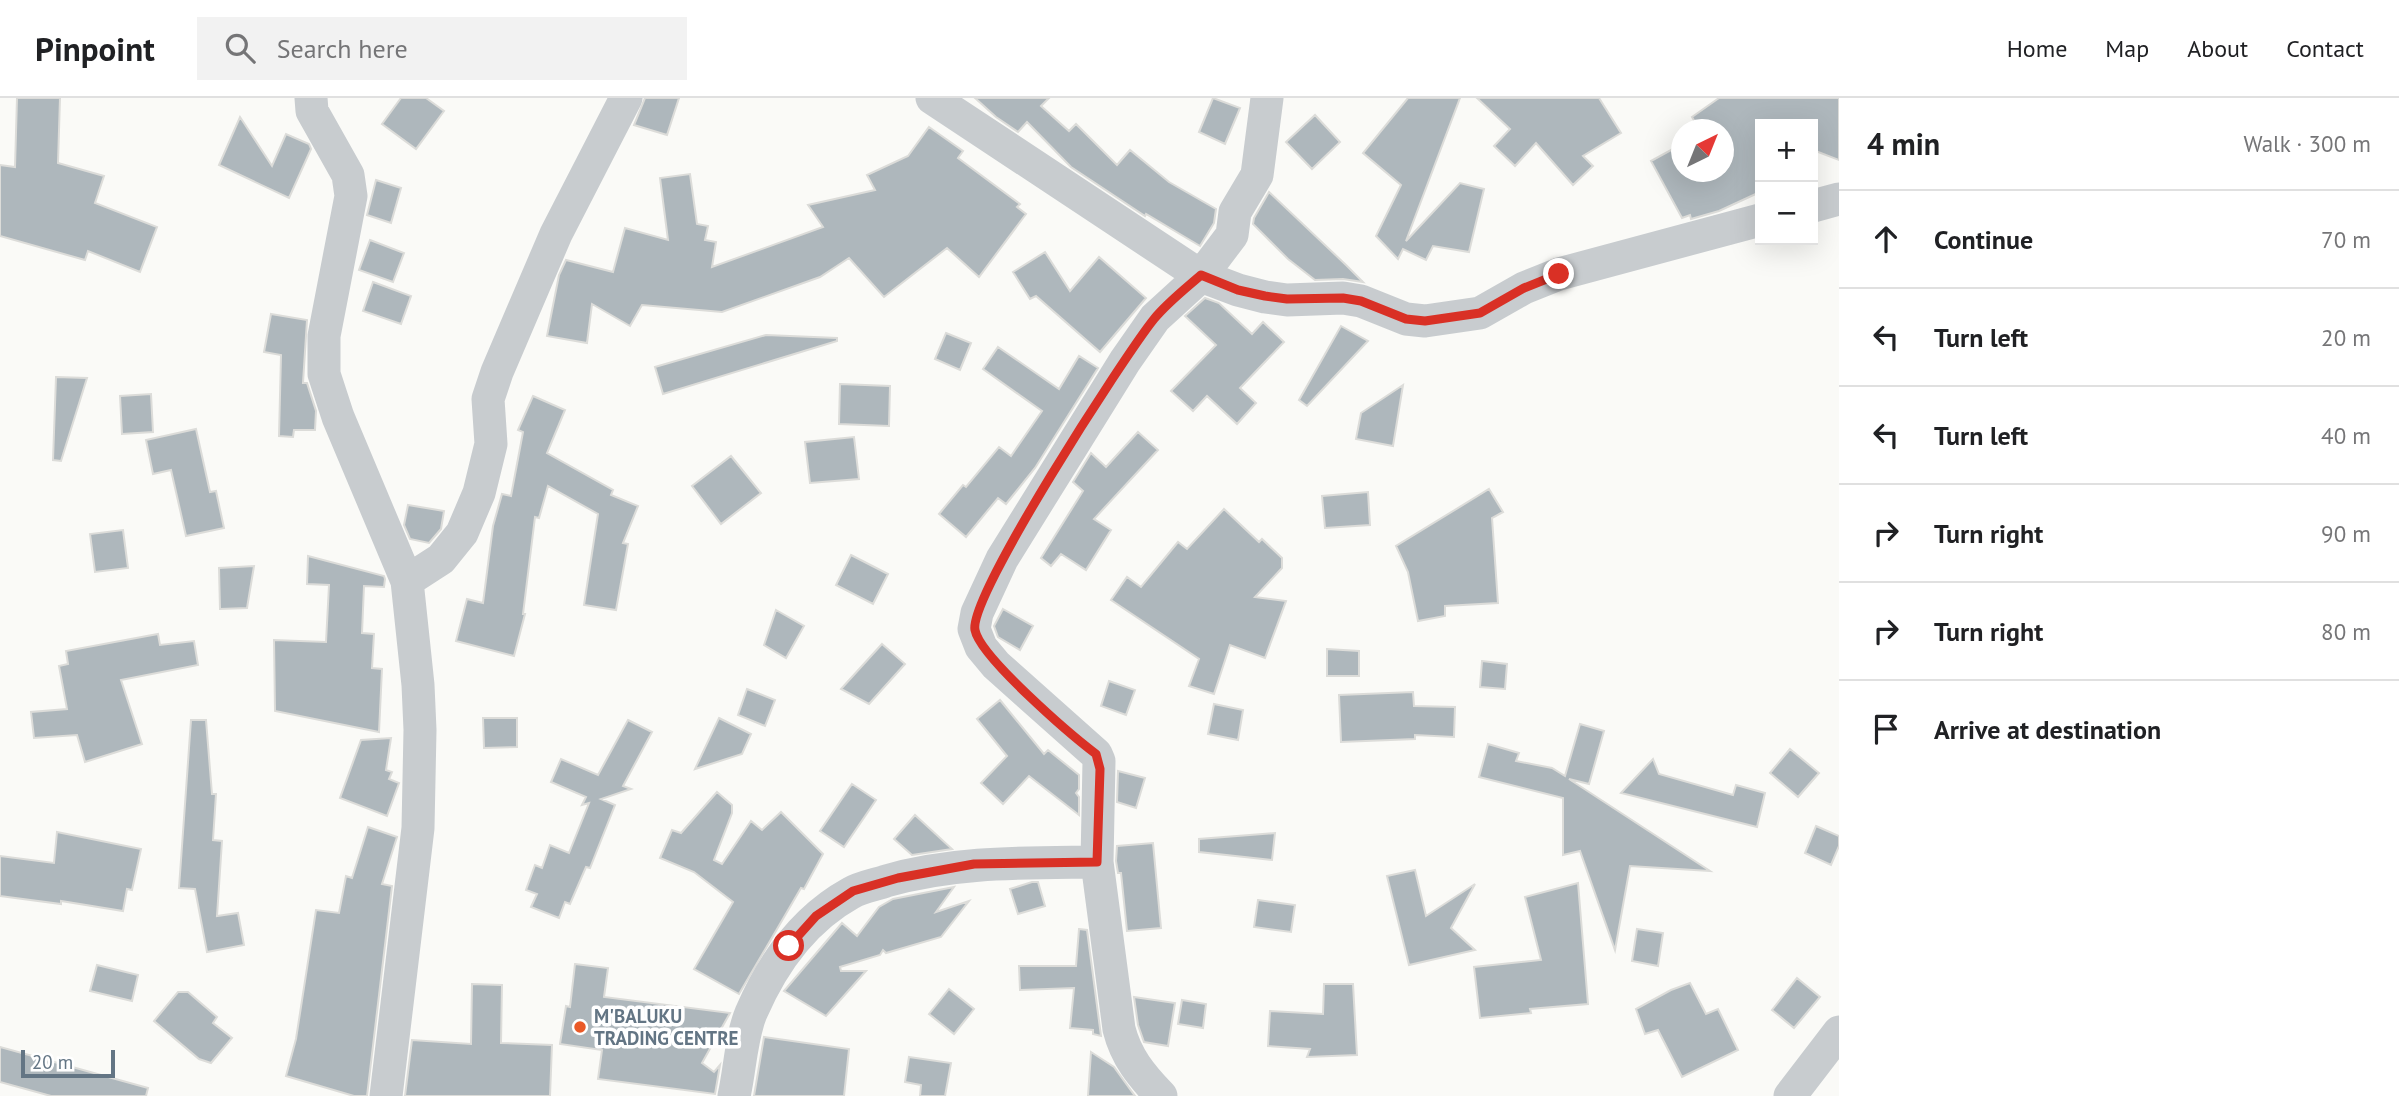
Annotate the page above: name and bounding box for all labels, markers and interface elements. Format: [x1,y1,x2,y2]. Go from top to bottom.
search box [197,17,687,80]
text: Pinpoint [35,27,155,70]
icon: search [221,29,259,67]
text: Search here [277,32,408,65]
text: Home [2007,33,2067,64]
text: Map [2105,33,2149,64]
text: About [2187,33,2248,64]
text: Contact [2286,33,2364,64]
north arrow [1671,119,1734,182]
map controls [1755,119,1818,245]
button: + [1755,119,1818,182]
text: 4 min [1867,124,1940,163]
text: Walk · 300 m [2244,129,2371,158]
button: − [1755,182,1818,245]
icon: ahead [1867,220,1905,258]
text: Continue [1934,223,2033,256]
text: 70 m [2321,225,2371,254]
route end [1543,258,1574,289]
icon: left [1867,318,1905,356]
text: Turn left [1934,321,2028,354]
text: 20 m [2321,323,2371,352]
icon: left [1867,416,1905,454]
text: Turn left [1934,419,2028,452]
text: 40 m [2321,421,2371,450]
icon: right [1867,514,1905,552]
text: Turn right [1934,517,2043,550]
text: 90 m [2321,519,2371,548]
icon: right [1867,612,1905,650]
text: Turn right [1934,615,2043,648]
text: 80 m [2321,617,2371,646]
icon: arrive [1867,710,1905,748]
text: Arrive at destination [1934,713,2161,746]
route start [773,930,804,961]
place label: M'BALUKU TRADING CENTRE [594,1004,739,1050]
marker: M'BALUKU TRADING CENTRE [572,1019,588,1035]
scale bar [21,1047,116,1079]
text: 20 m [32,1050,73,1074]

